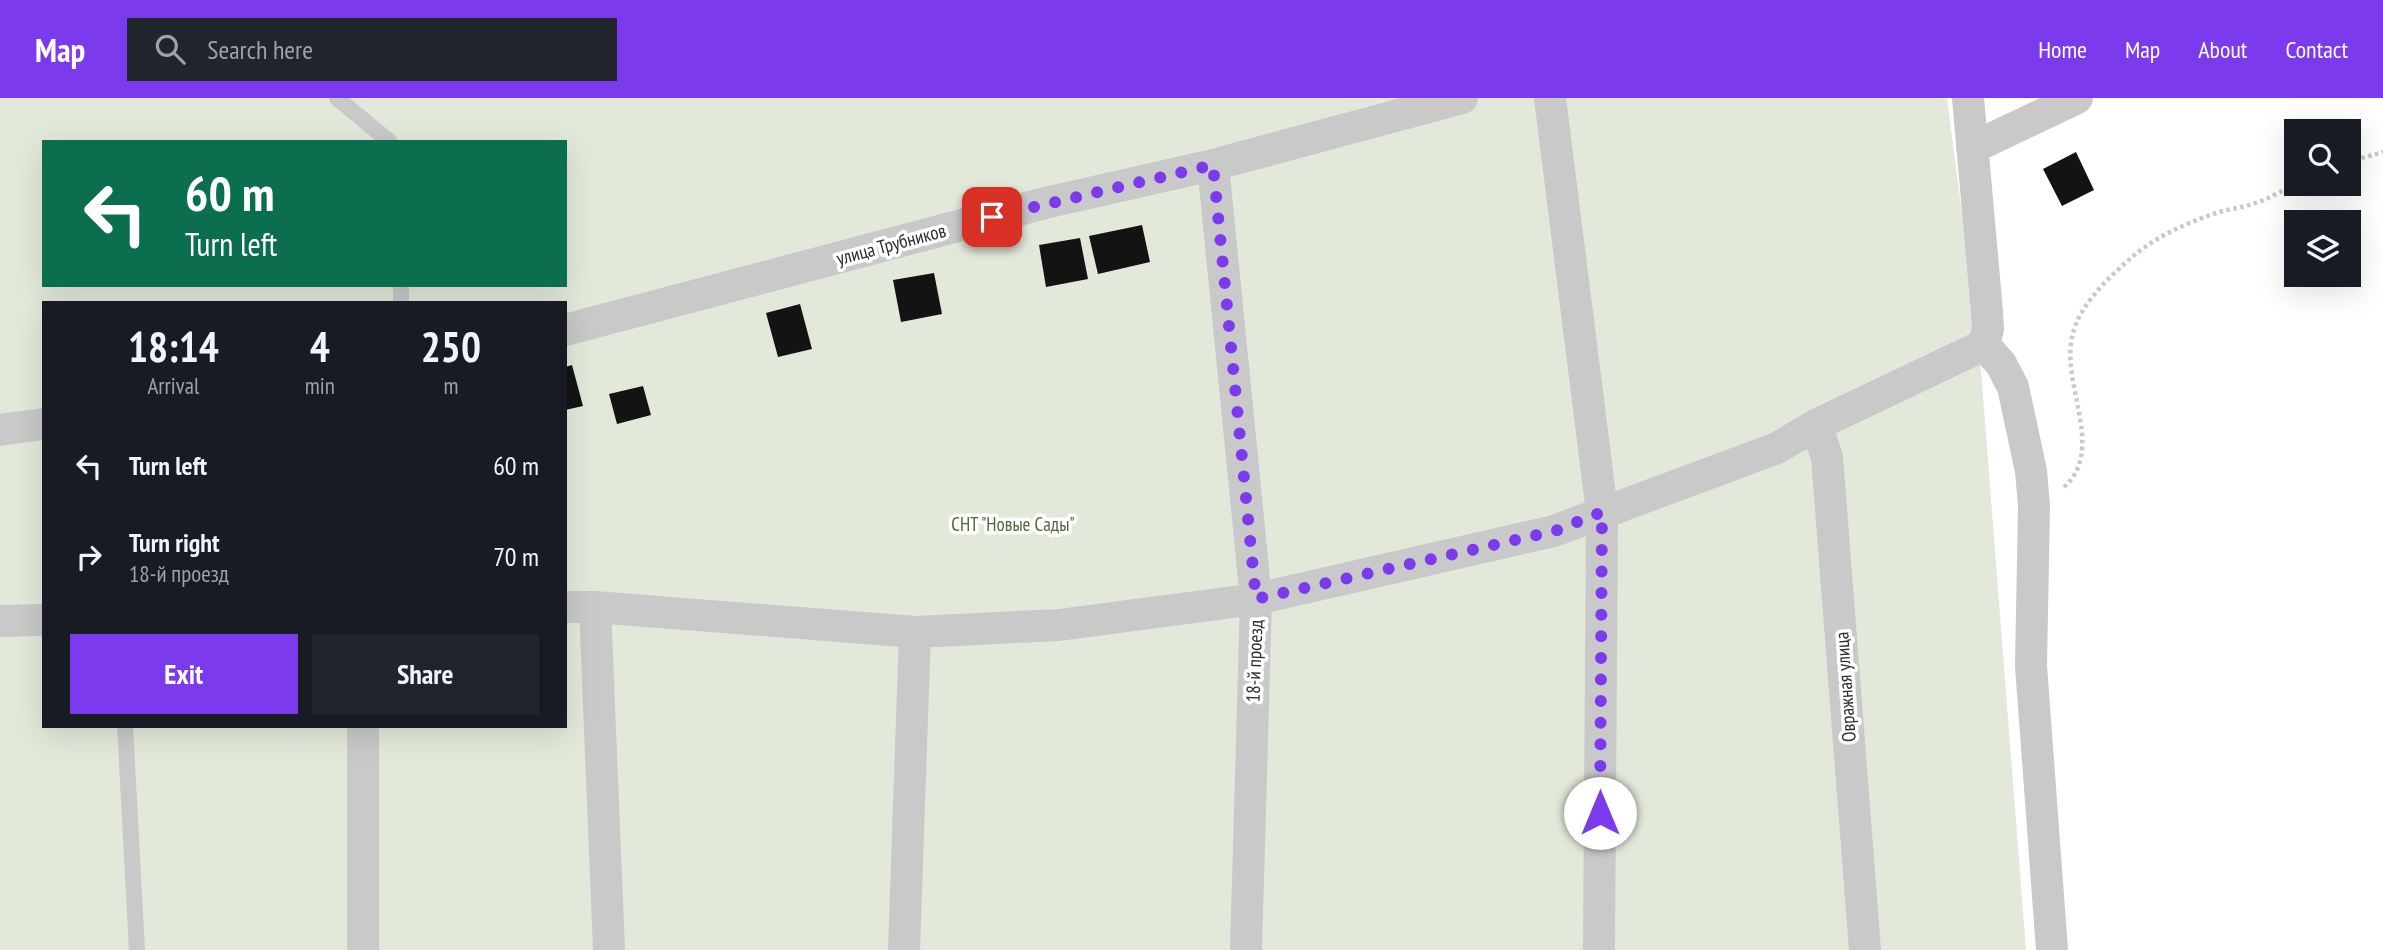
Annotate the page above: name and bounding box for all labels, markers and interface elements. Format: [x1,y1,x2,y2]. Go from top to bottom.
search box [127,18,617,81]
text: Map [35,28,85,71]
icon: search [151,30,189,68]
text: Search here [207,33,313,66]
text: Home [2038,34,2087,65]
text: Map [2125,34,2160,65]
text: About [2198,34,2247,65]
text: Contact [2285,34,2348,65]
map controls [2284,119,2361,287]
button: search [2284,119,2361,196]
text: 60 m [185,161,274,225]
icon: left [70,168,161,259]
pin [962,187,1022,247]
icon: arrive [973,198,1011,236]
button: layers [2284,210,2361,287]
street label: улица Трубников [834,218,948,270]
text: Turn left [185,223,277,265]
text: 18:14 [128,319,219,374]
text: 4 [310,319,330,374]
text: 250 [421,319,481,374]
text: Arrival [147,371,199,400]
text: min [305,371,335,400]
text: m [443,371,458,400]
icon: left [70,447,108,485]
text: Turn left [129,449,207,482]
text: 60 m [493,449,539,482]
park label: СНТ "Новые Сады" [951,512,1075,536]
text: Turn right [129,526,220,559]
icon: right [70,538,108,576]
text: 70 m [493,540,539,573]
text: 18-й проезд [129,559,229,588]
street label: 18-й проезд [1241,619,1267,703]
street label: Овражная улица [1829,631,1861,743]
button: Exit [70,634,298,714]
button: Share [312,634,539,714]
position arrow [1563,776,1637,850]

